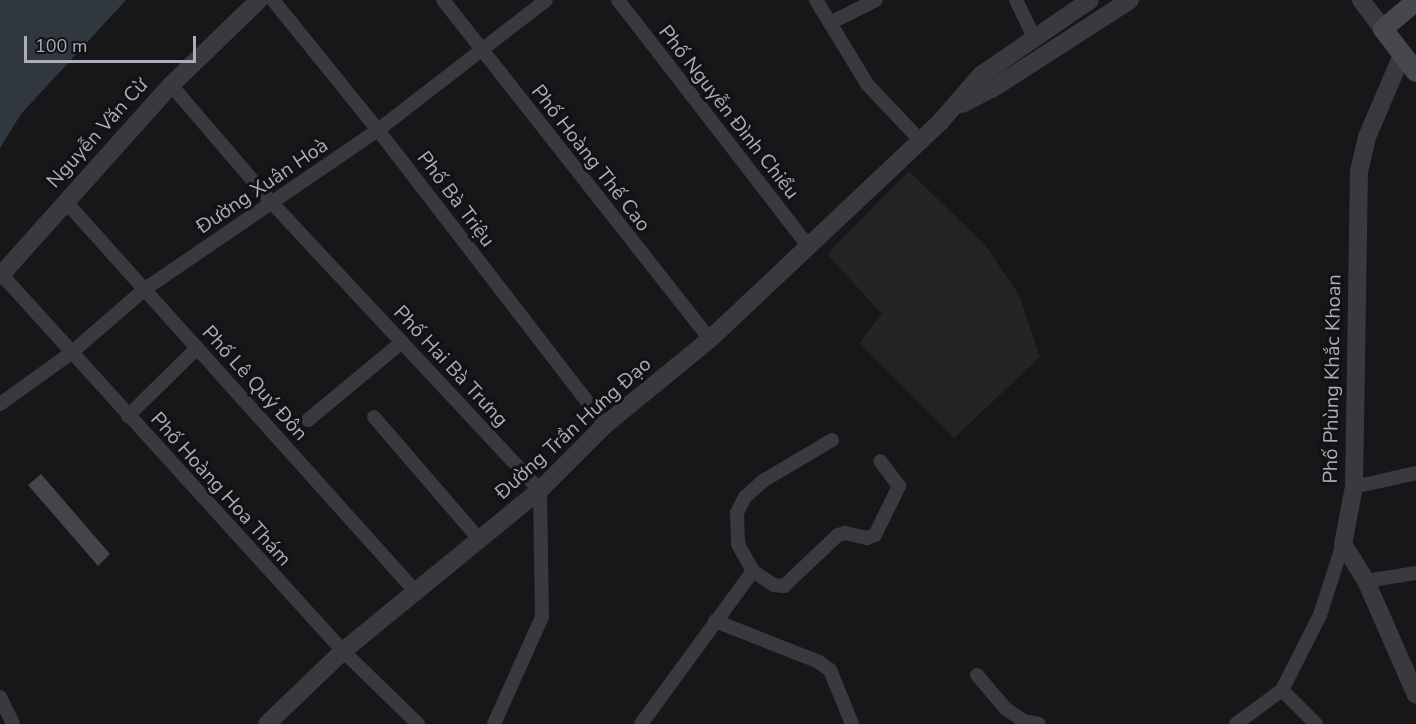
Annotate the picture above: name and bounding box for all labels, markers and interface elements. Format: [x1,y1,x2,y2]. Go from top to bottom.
street label: Phố Nguyễn Đình Chiểu [654,20,804,204]
scale bar [27,24,200,62]
text: 100 m [35,34,87,58]
street label: Nguyễn Văn Cừ [42,73,152,193]
street label: Phố Hoàng Thế Cao [526,80,656,236]
street label: Đường Xuân Hoà [192,133,332,239]
street label: Phố Bà Triệu [412,146,500,252]
street label: Phố Phùng Khắc Khoan [1318,274,1346,484]
street label: Phố Hai Bà Trưng [389,300,513,432]
street label: Phố Lê Quý Đôn [197,321,313,445]
street label: Đường Trần Hưng Đạo [490,352,656,504]
street label: Phố Hoàng Hoa Thám [146,407,296,571]

